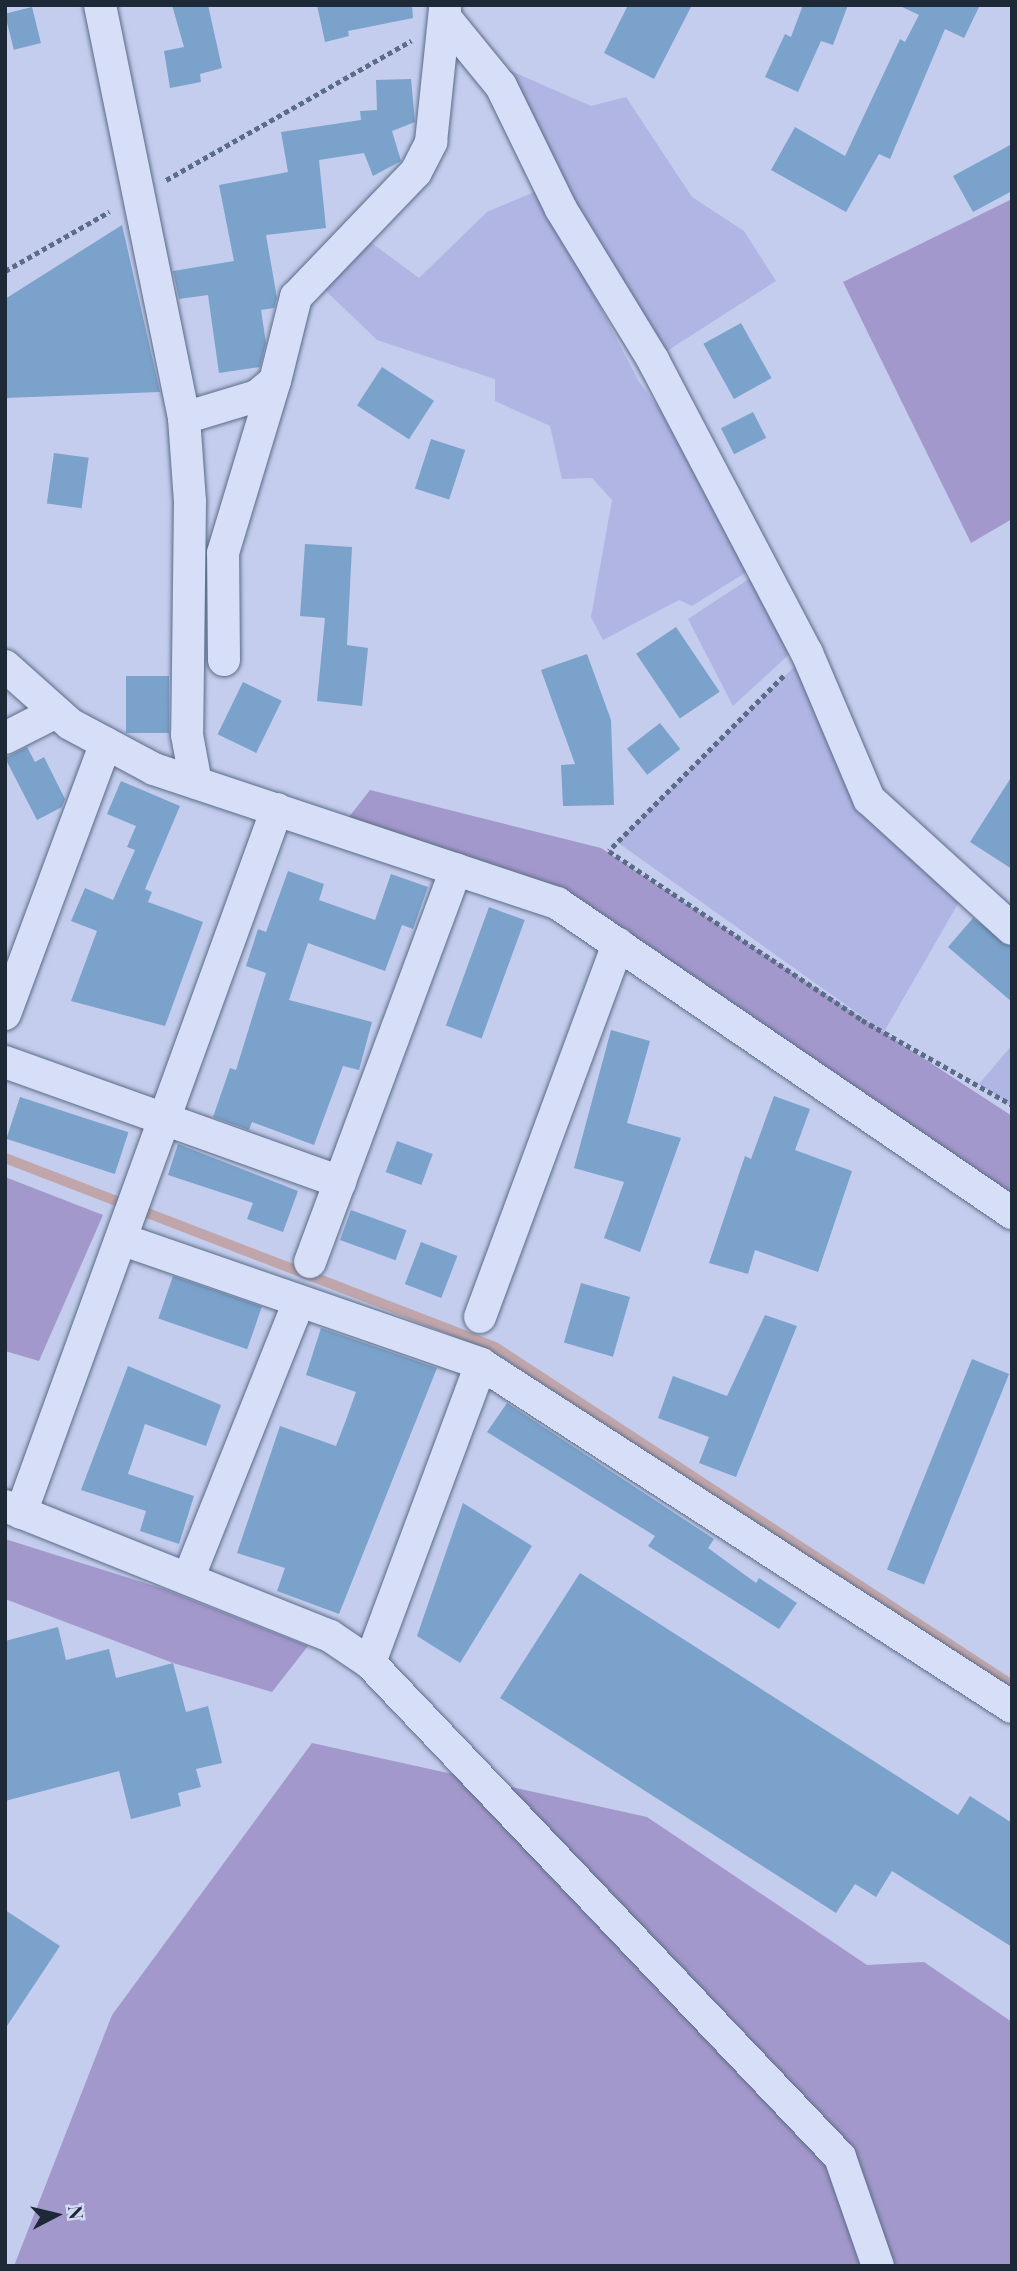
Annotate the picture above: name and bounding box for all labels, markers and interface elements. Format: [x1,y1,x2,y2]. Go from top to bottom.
north arrow [21,2180,91,2250]
text: N [63,2204,91,2221]

